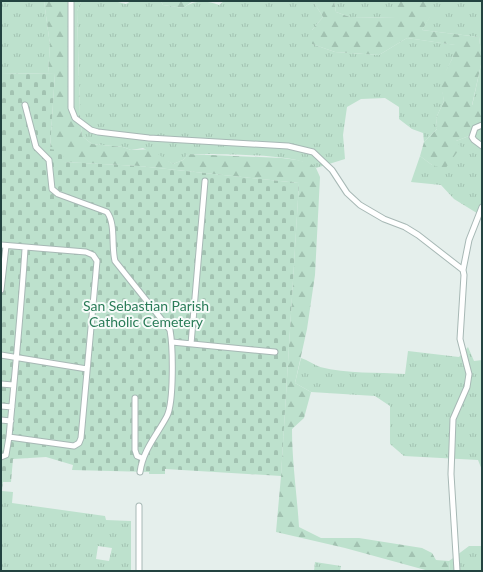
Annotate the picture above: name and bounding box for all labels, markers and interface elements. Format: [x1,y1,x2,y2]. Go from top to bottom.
park label: San Sebastian Parish Catholic Cemetery [83,297,209,330]

